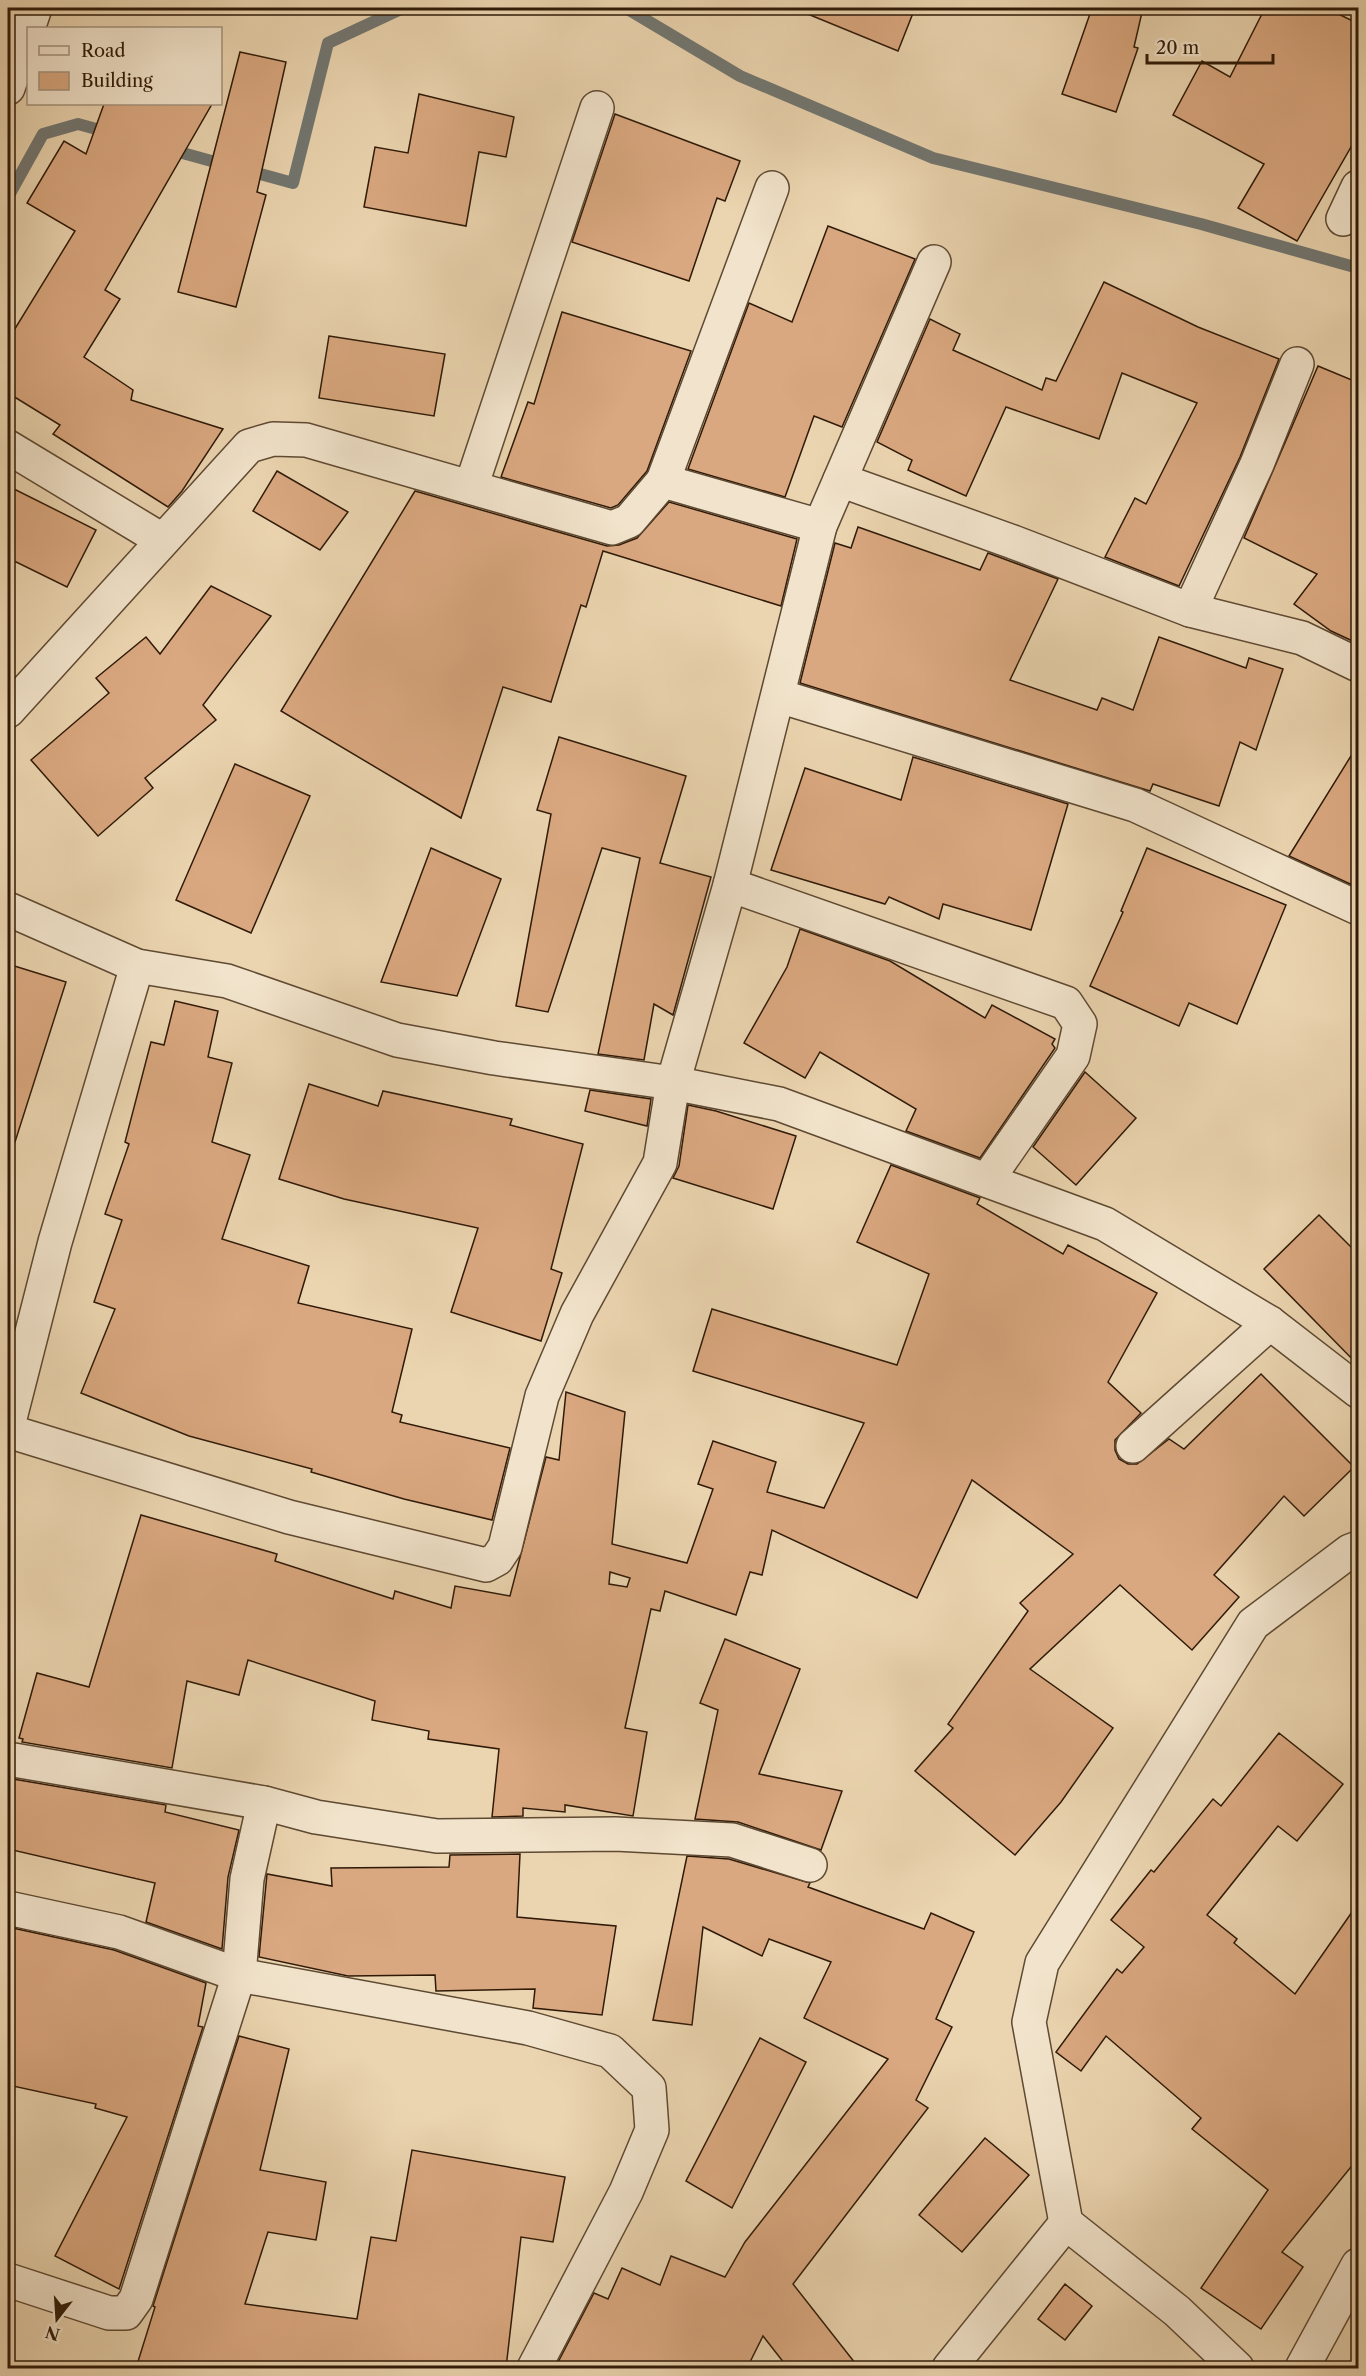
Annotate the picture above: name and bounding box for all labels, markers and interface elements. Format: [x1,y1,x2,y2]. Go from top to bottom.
legend [27,27,222,105]
scale bar [1147,27,1273,65]
text: 20 m [1156,37,1200,59]
text: Road [81,40,126,62]
text: Building [81,70,153,92]
north arrow [27,2289,87,2349]
text: N [43,2322,62,2345]

